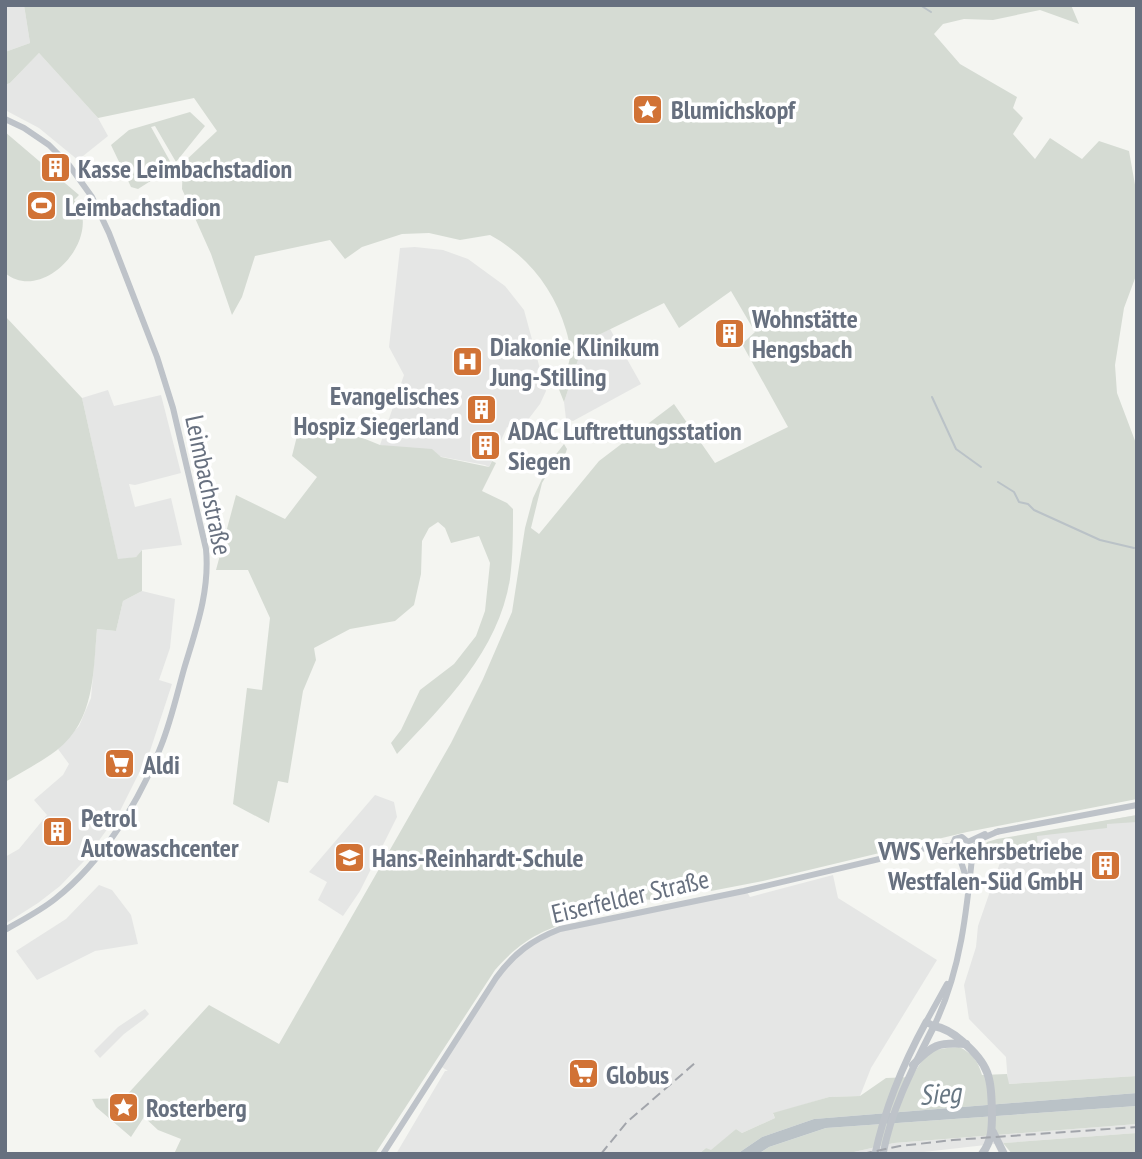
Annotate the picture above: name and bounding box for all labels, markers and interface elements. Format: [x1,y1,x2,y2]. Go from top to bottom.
place icon: Blumichskopf [631,92,665,126]
place label: Blumichskopf [671,93,797,126]
building icon: Kasse Leimbachstadion [38,151,72,185]
place label: Kasse Leimbachstadion [78,152,292,185]
sports icon: Leimbachstadion [25,189,59,223]
place label: Leimbachstadion [65,190,221,223]
place label: Wohnstätte Hengsbach [751,302,858,365]
building icon: Wohnstätte Hengsbach [712,316,746,350]
place label: Diakonie Klinikum Jung-Stilling [489,330,659,393]
hospital icon: Diakonie Klinikum Jung-Stilling [450,344,484,378]
place label: Evangelisches Hospiz Siegerland [293,379,459,442]
building icon: Evangelisches Hospiz Siegerland [465,393,499,427]
street label: Leimbachstraße [178,412,240,558]
place label: ADAC Luftrettungsstation Siegen [507,414,742,477]
building icon: ADAC Luftrettungsstation Siegen [468,428,502,462]
supermarket icon: Aldi [103,747,137,781]
place label: Aldi [142,748,180,781]
place label: Petrol Autowaschcenter [80,801,239,864]
building icon: Petrol Autowaschcenter [41,815,75,849]
place label: VWS Verkehrsbetriebe Westfalen-Süd GmbH [877,834,1083,897]
school or university icon: Hans-Reinhardt-Schule [332,840,366,874]
place label: Hans-Reinhardt-Schule [372,841,584,874]
building icon: VWS Verkehrsbetriebe Westfalen-Süd GmbH [1089,848,1123,882]
street label: Eiserfelder Straße [548,862,712,930]
supermarket icon: Globus [566,1057,600,1091]
place label: Globus [606,1058,669,1091]
water label: Sieg [918,1073,964,1113]
place icon: Rosterberg [106,1090,140,1124]
place label: Rosterberg [146,1091,247,1124]

